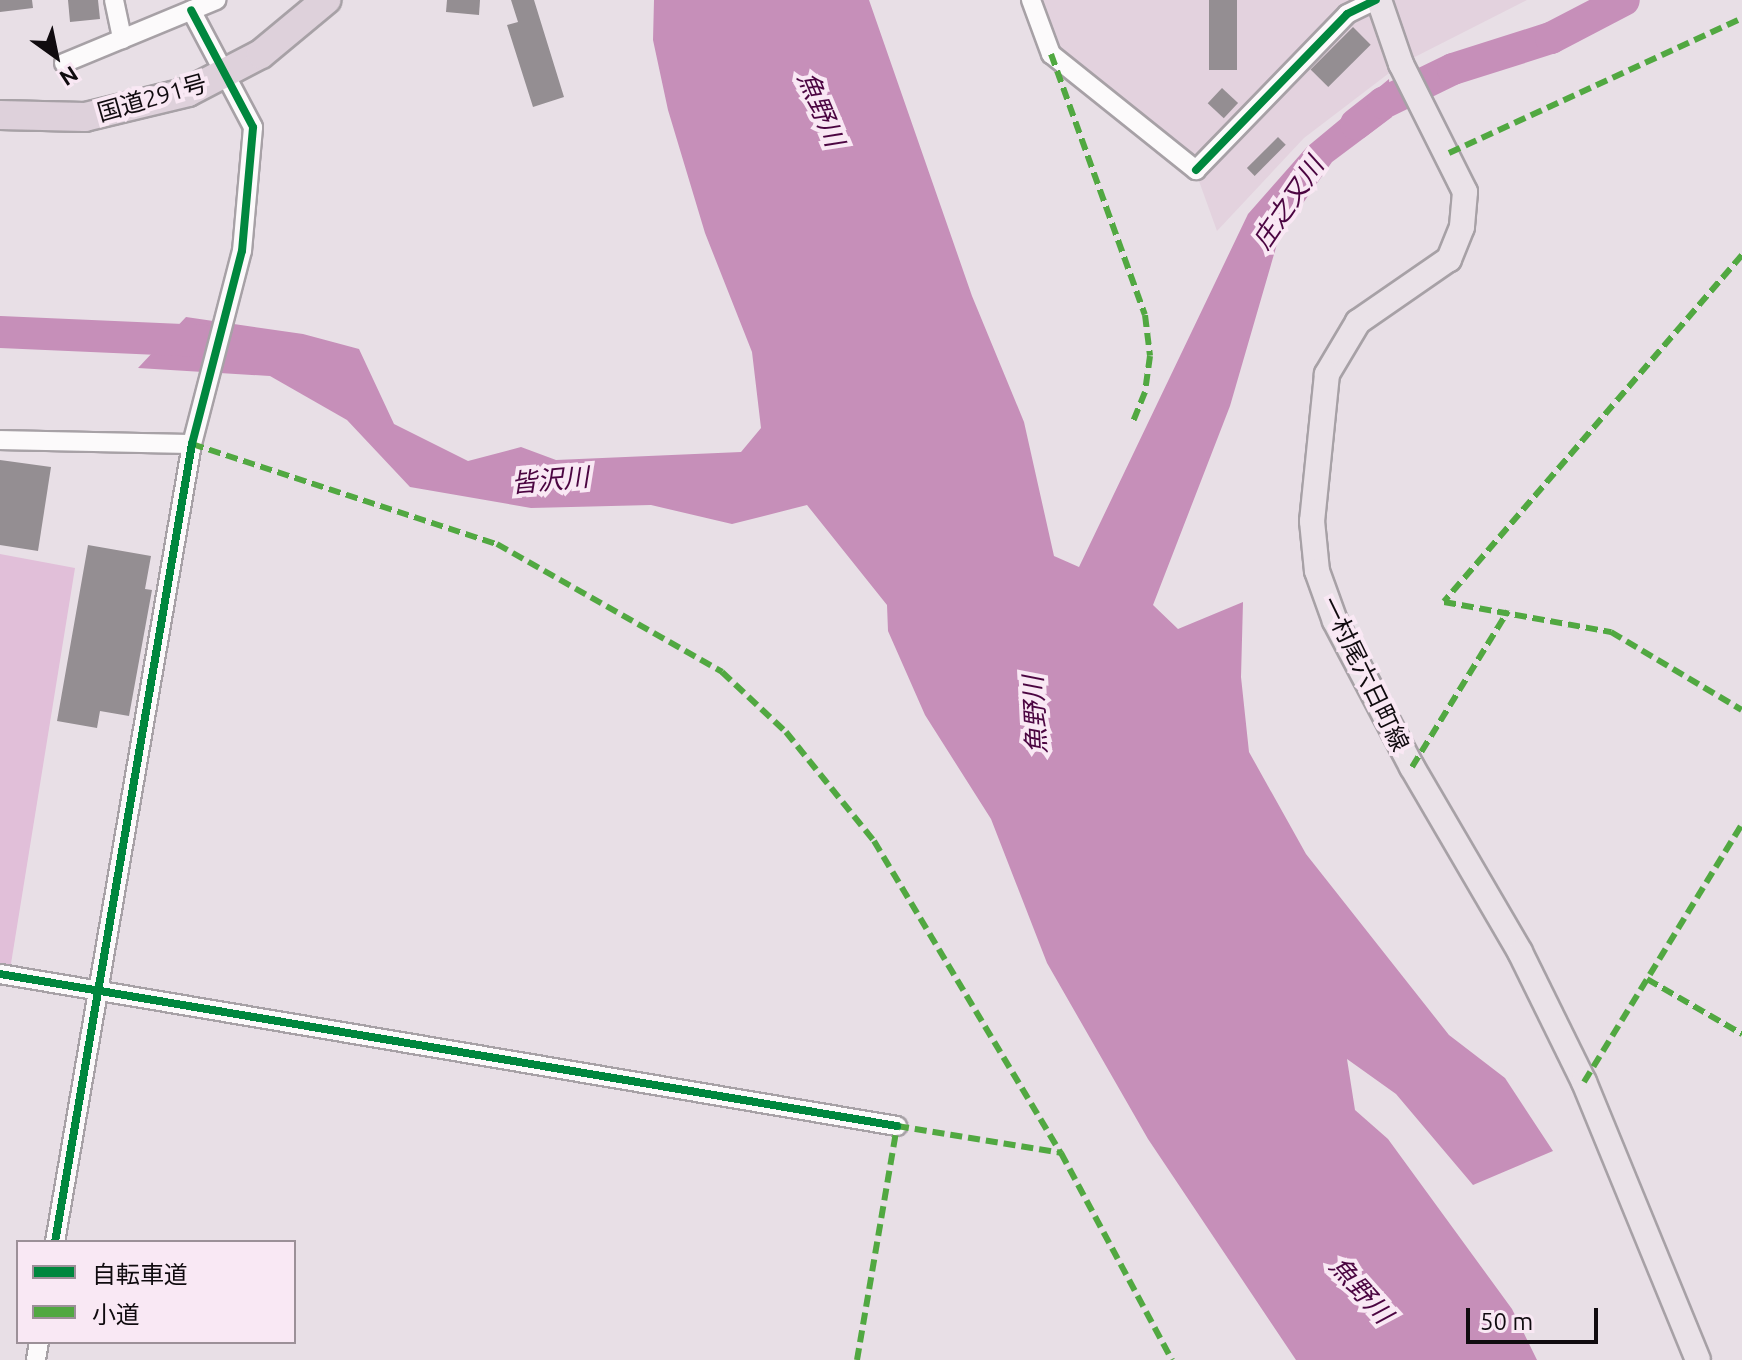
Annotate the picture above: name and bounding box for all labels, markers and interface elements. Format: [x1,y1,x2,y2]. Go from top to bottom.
north arrow [16,16,96,96]
text: N [56,62,83,91]
water label: 魚野川 [791,67,851,151]
street label: 国道291号 [94,69,210,127]
water label: 庄之又川 [1246,151,1330,255]
water label: 皆沢川 [510,461,590,499]
street label: 一村尾六日町線 [1315,592,1415,756]
water label: 魚野川 [1017,675,1053,755]
legend [16,1240,296,1344]
water label: 魚野川 [1323,1251,1399,1329]
text: 自転車道 [92,1261,188,1288]
scale bar [1470,1292,1602,1342]
text: 小道 [92,1301,140,1328]
text: 50 m [1480,1308,1533,1335]

